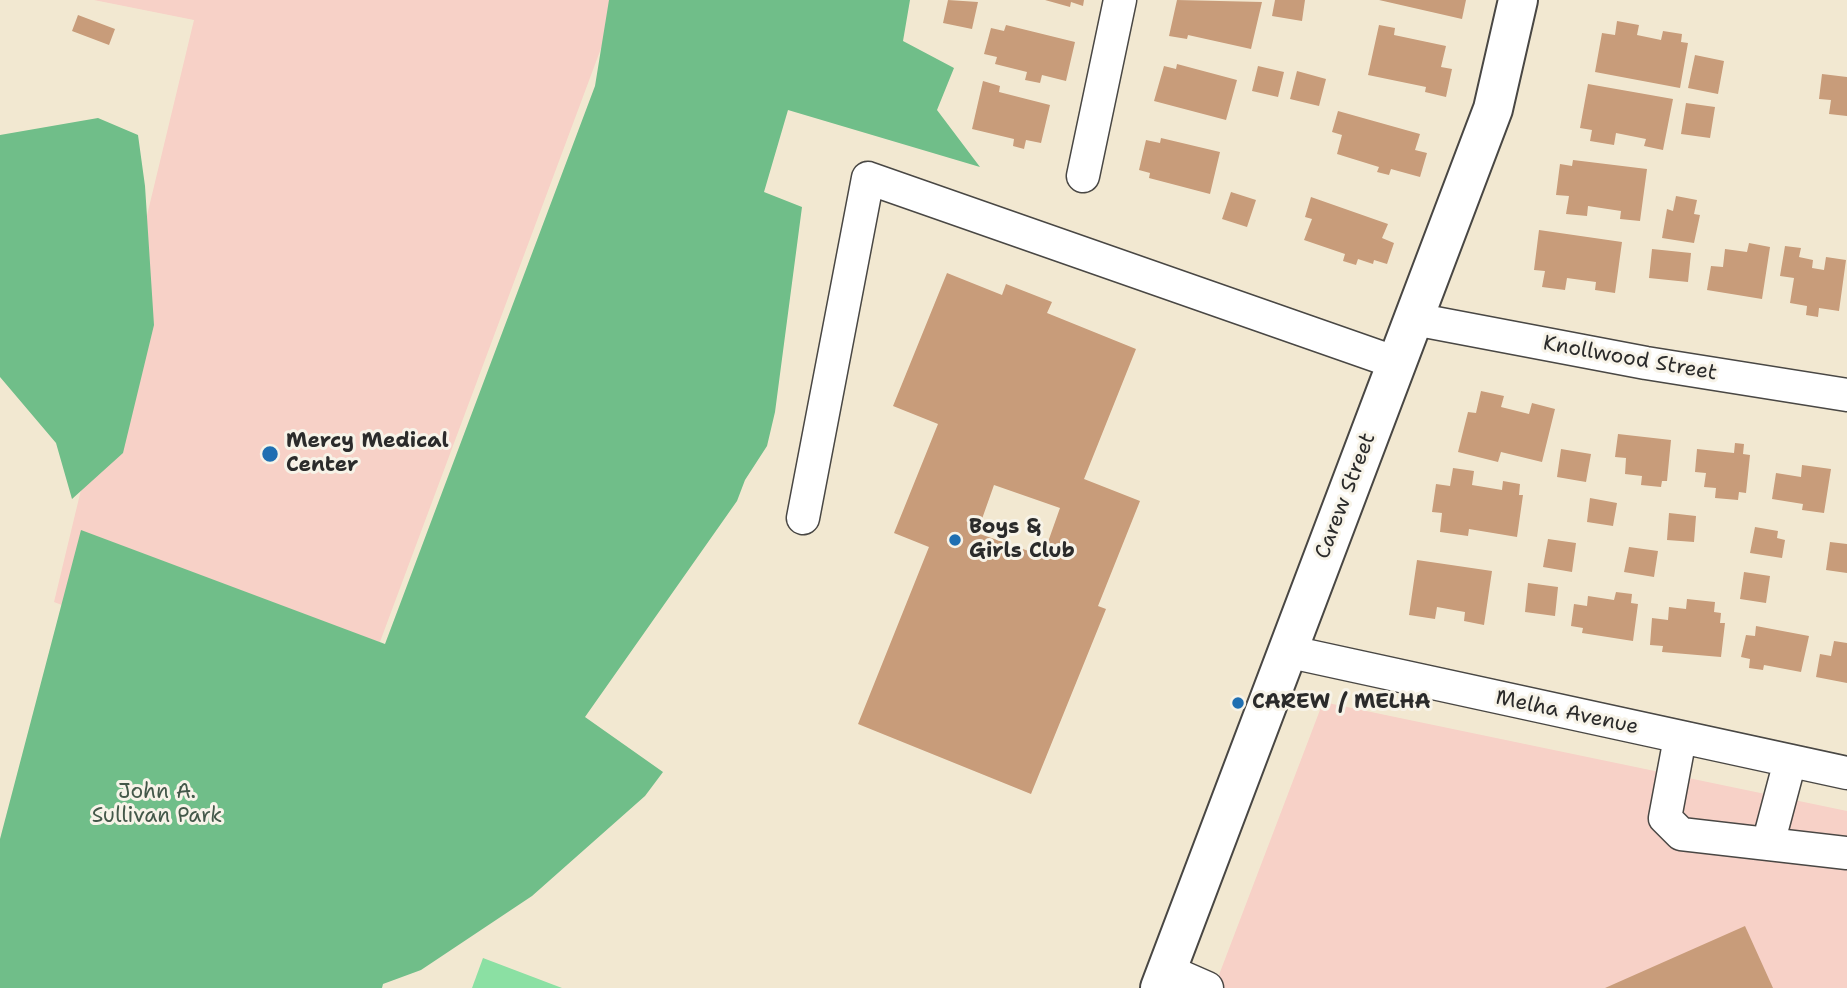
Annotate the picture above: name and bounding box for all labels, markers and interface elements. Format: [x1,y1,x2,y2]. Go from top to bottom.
street label: Knollwood Street [1541,331,1719,387]
place label: Mercy Medical Center [286,429,449,479]
street label: Carew Street [1310,430,1382,562]
marker: Mercy Medical Center [260,444,280,464]
place label: Boys & Girls Club [969,515,1075,565]
marker: Boys & Girls Club [947,532,963,548]
street label: Melha Avenue [1493,686,1641,740]
place label: CAREW / MELHA [1252,690,1431,716]
marker: CAREW / MELHA [1230,695,1246,711]
park label: John A. Sullivan Park [92,780,222,830]

